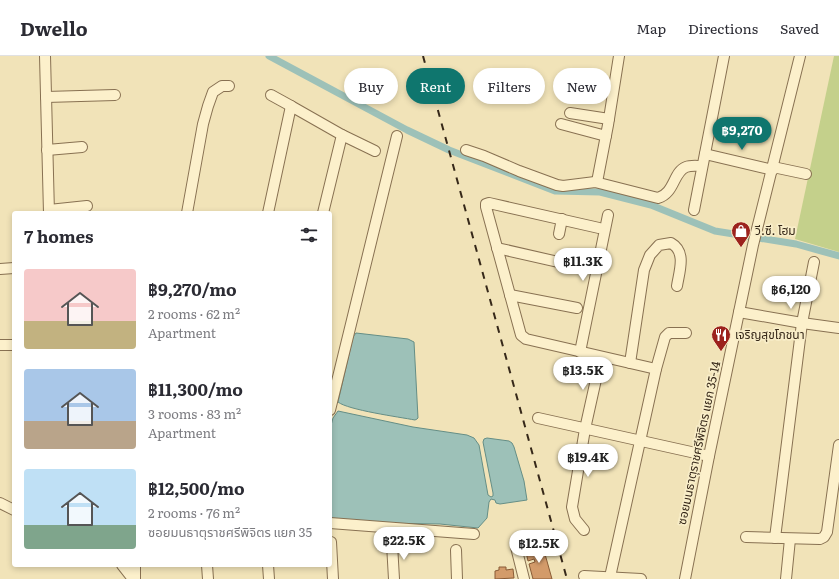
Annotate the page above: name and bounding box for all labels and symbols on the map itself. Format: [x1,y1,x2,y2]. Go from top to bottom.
pin: ฿9,270 [709,117,775,151]
shop icon: วี.ซี. โฮม [730,220,752,248]
place label: วี.ซี. โฮม [754,221,796,239]
pin: ฿11.3K [550,248,616,282]
pin: ฿6,120 [758,276,824,310]
restaurant icon: เจริญสุขโภชนา [710,324,732,352]
place label: เจริญสุขโภชนา [735,325,805,343]
pin: ฿13.5K [550,357,616,391]
street label: ซอยมนธาตุราชศรีพิจิตร แยก 35-14 [672,359,724,526]
pin: ฿19.4K [555,444,621,478]
pin: ฿22.5K [371,527,437,561]
pin: ฿12.5K [506,530,572,564]

